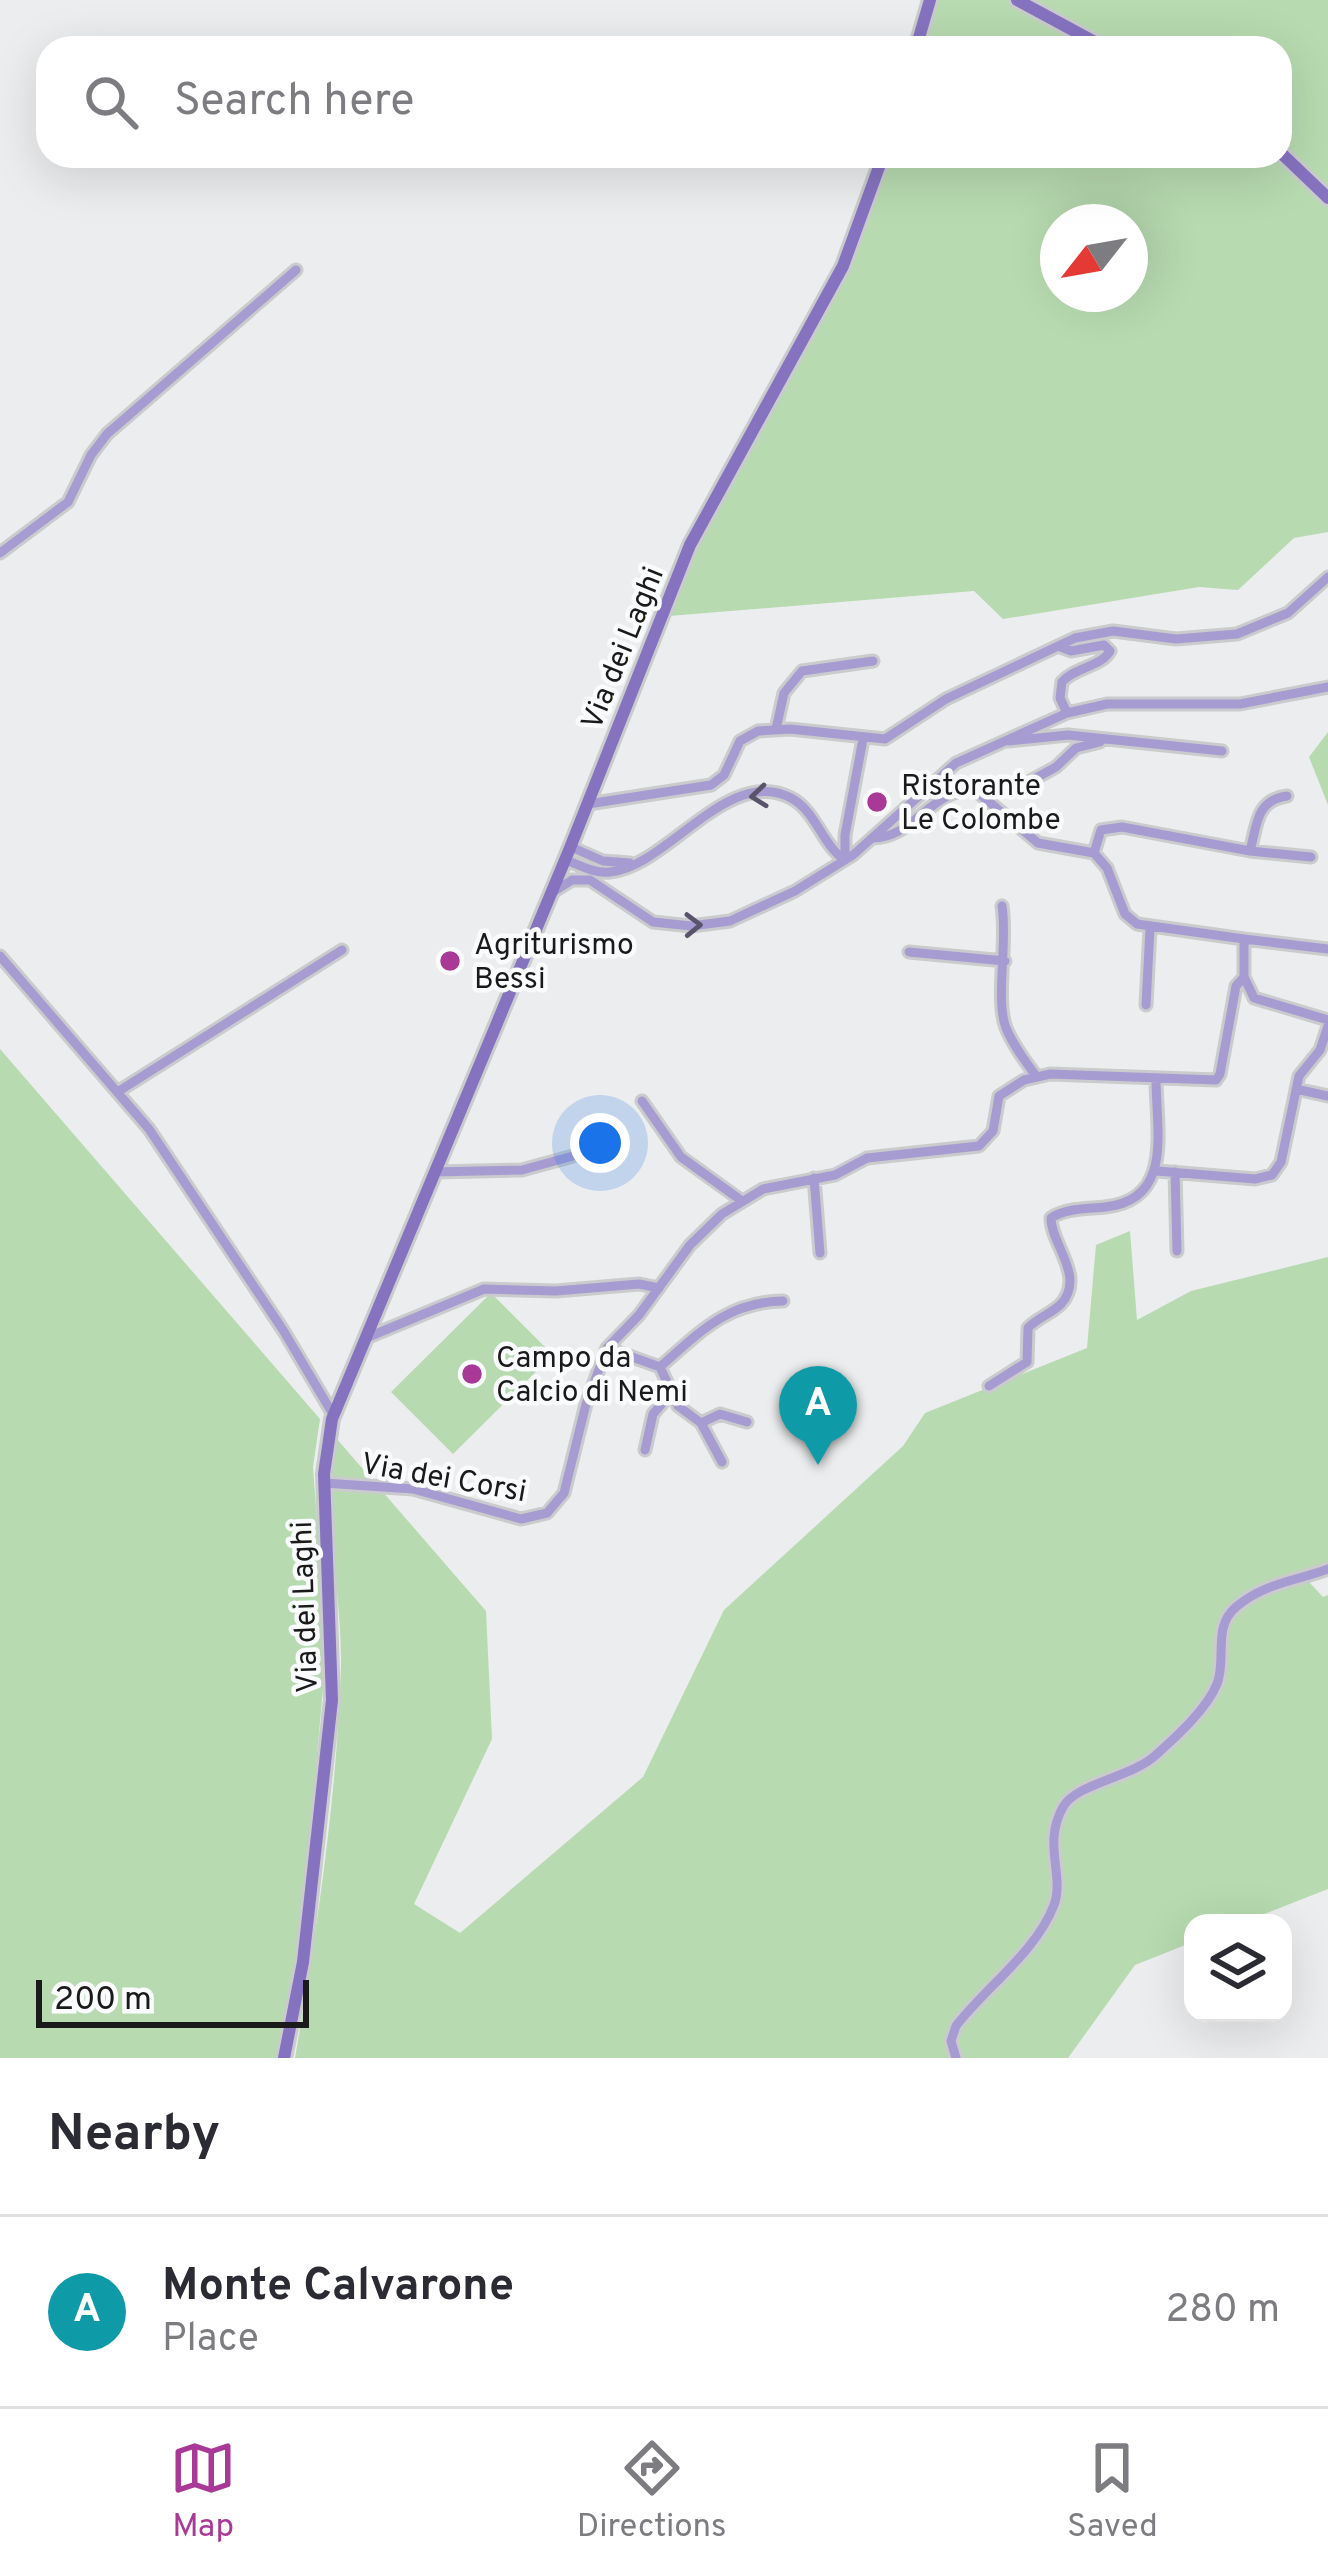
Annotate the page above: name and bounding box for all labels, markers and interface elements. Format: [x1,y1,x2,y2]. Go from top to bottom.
search box [36,36,1292,168]
icon: search [78,69,144,135]
text: Search here [174,74,414,131]
north arrow [1040,204,1148,312]
street label: Via dei Laghi [575,562,674,736]
place label: Ristorante Le Colombe [901,769,1061,840]
one-way arrow [749,783,768,808]
marker: Ristorante Le Colombe [864,789,890,815]
one-way arrow [684,912,703,938]
place label: Agriturismo Bessi [474,928,634,999]
marker: Agriturismo Bessi [437,948,463,974]
your location [570,1113,630,1173]
place label: Campo da Calcio di Nemi [496,1341,688,1412]
marker: Campo da Calcio di Nemi [459,1361,485,1387]
pin: A [779,1366,857,1465]
street label: Via dei Corsi [358,1447,529,1512]
street label: Via dei Laghi [285,1520,328,1694]
map controls [1184,1914,1292,2022]
button: layers [1184,1914,1292,2022]
scale bar [36,1974,309,2027]
text: 200 m [54,1980,152,2022]
text: Nearby [48,2104,220,2169]
text: Monte Calvarone [162,2259,514,2316]
text: A [73,2287,101,2336]
text: 280 m [1165,2287,1280,2336]
text: Place [162,2316,259,2365]
tab: Map [170,2435,236,2549]
tab: Directions [577,2435,727,2549]
tab: Saved [1067,2435,1158,2549]

